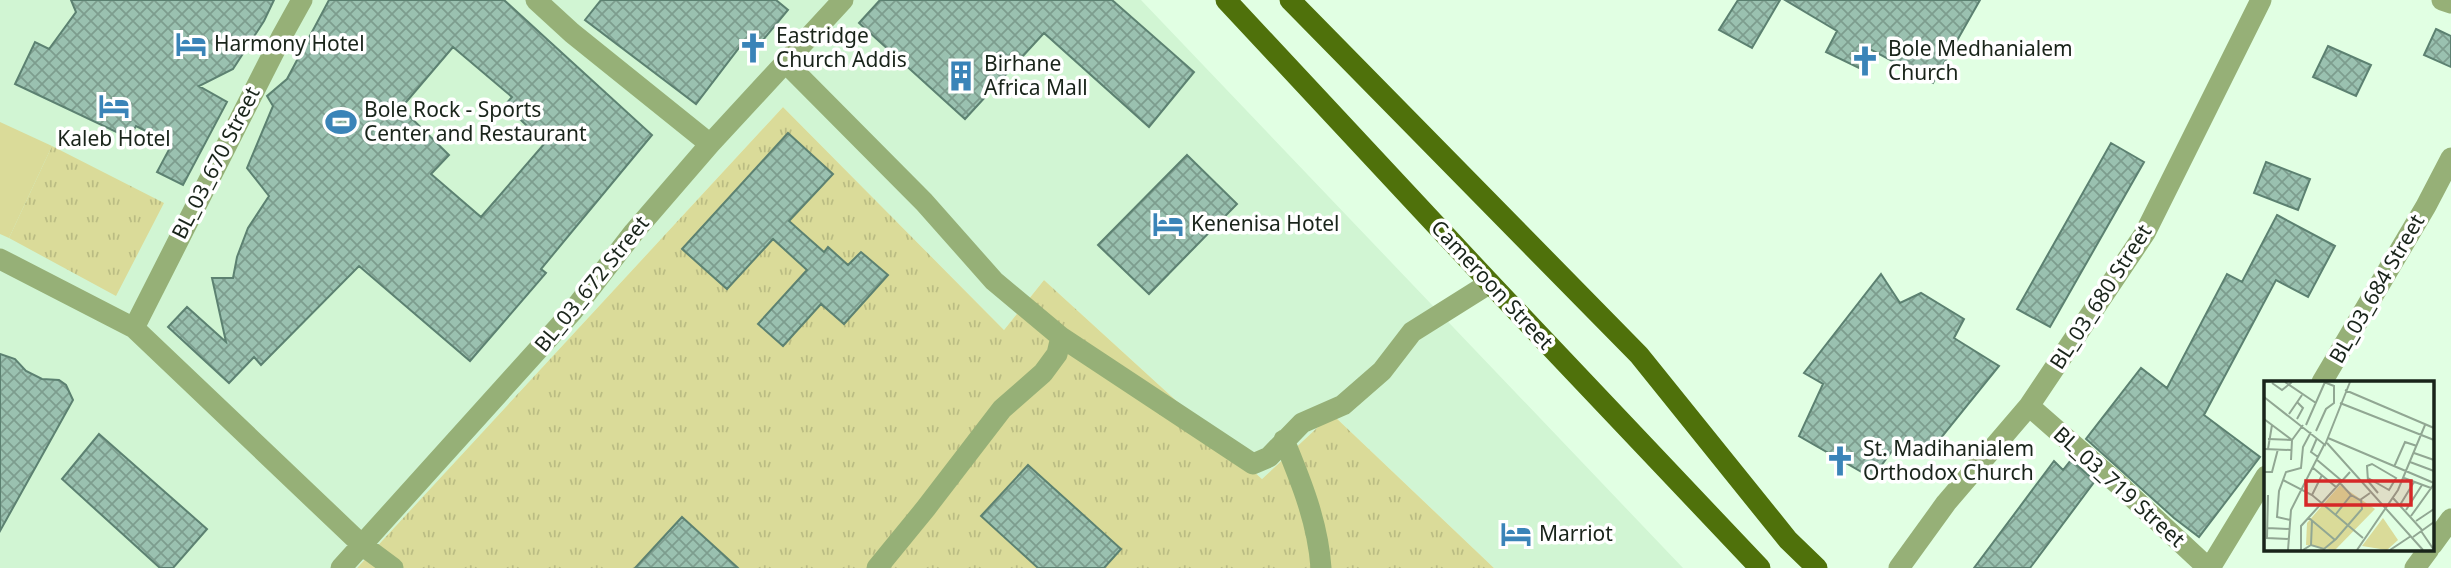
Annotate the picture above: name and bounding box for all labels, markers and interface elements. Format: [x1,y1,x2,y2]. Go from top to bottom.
place label: Eastridge Church Addis [776,21,907,73]
hotel icon: Harmony Hotel [174,27,208,61]
place label: Harmony Hotel [214,29,365,57]
church icon: Eastridge Church Addis [736,31,770,65]
place label: Bole Medhanialem Church [1888,34,2073,86]
church icon: Bole Medhanialem Church [1848,44,1882,78]
place label: Birhane Africa Mall [984,49,1088,101]
building icon: Birhane Africa Mall [944,59,978,93]
street label: BL_03_670 Street [165,81,266,244]
hotel icon: Kaleb Hotel [97,89,131,123]
place label: Bole Rock - Sports Center and Restaurant [364,95,587,147]
sports icon: Bole Rock - Sports Center and Restaurant [324,105,358,139]
place label: Kaleb Hotel [57,124,171,152]
hotel icon: Kenenisa Hotel [1151,207,1185,241]
street label: BL_03_672 Street [528,209,655,357]
place label: Kenenisa Hotel [1191,209,1339,237]
street label: BL_03_684 Street [2322,209,2430,368]
street label: Cameroon Street [1425,214,1560,355]
street label: BL_03_680 Street [2043,218,2158,374]
inset map [2264,381,2434,550]
street label: BL_03_719 Street [2048,420,2192,553]
place label: St. Madihanialem Orthodox Church [1863,434,2034,486]
church icon: St. Madihanialem Orthodox Church [1823,444,1857,478]
hotel icon: Marriot [1499,517,1533,551]
place label: Marriot [1539,519,1613,547]

